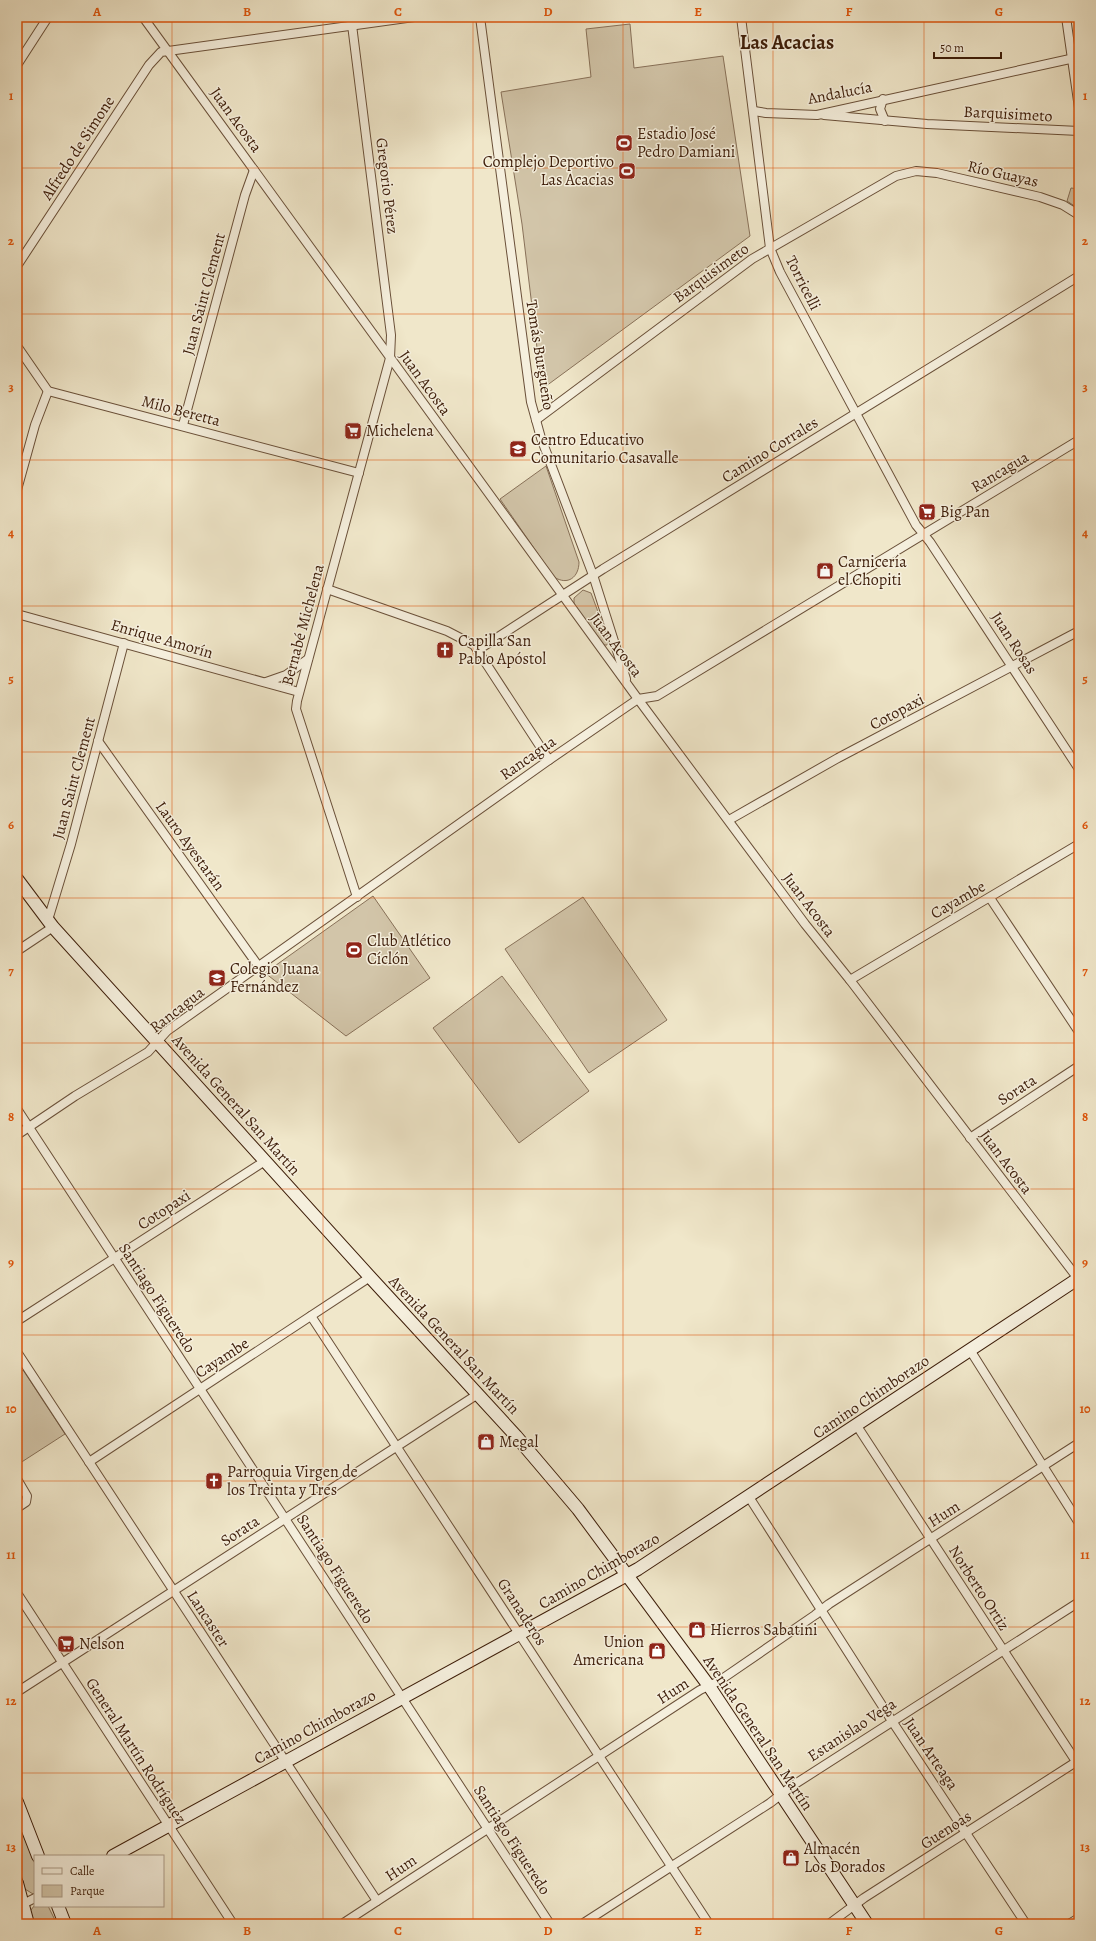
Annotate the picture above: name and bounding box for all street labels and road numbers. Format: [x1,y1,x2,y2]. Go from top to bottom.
street label: Andalucía [805,76,875,110]
street label: Juan Acosta [205,83,267,157]
street label: Alfredo de Simone [36,92,120,205]
street label: Barquisimeto [963,101,1053,127]
street label: Gregorio Pérez [370,137,404,235]
street label: Río Guayas [965,155,1041,193]
street label: Juan Saint Clement [177,230,231,358]
street label: Barquisimeto [669,238,754,308]
street label: Torricelli [780,252,826,314]
street label: Tomás Burgueño [520,298,560,412]
street label: Juan Acosta [394,346,456,420]
street label: Milo Beretta [139,390,223,432]
street label: Camino Corrales [718,412,822,488]
street label: Rancagua [967,446,1034,498]
street label: Bernabé Michelena [276,561,330,688]
street label: Juan Rosas [986,607,1042,679]
street label: Juan Acosta [584,608,648,682]
street label: Enrique Amorín [108,614,216,664]
street label: Cotopaxi [866,688,928,736]
street label: Juan Saint Clement [47,714,101,842]
street label: Rancagua [496,730,561,785]
street label: Lauro Ayestarán [150,797,230,895]
street label: Juan Acosta [777,868,841,942]
street label: Cayambe [926,875,990,925]
street label: Rancagua [145,981,209,1038]
street label: Avenida General San Martín [166,1029,305,1180]
street label: Sorata [993,1069,1041,1111]
street label: Juan Acosta [974,1125,1038,1199]
street label: Cotopaxi [133,1185,195,1235]
street label: Santiago Figueredo [113,1239,201,1357]
street label: Avenida General San Martín [383,1270,524,1419]
street label: Cayambe [191,1332,253,1384]
street label: Camino Chimborazo [808,1350,934,1444]
street label: Hum [924,1496,964,1532]
street label: Sorata [216,1510,264,1552]
street label: Santiago Figueredo [291,1510,379,1628]
street label: Camino Chimborazo [534,1527,664,1615]
street label: Norberto Ortiz [943,1541,1015,1635]
street label: Granaderos [492,1574,552,1650]
street label: Lancaster [181,1586,235,1652]
street label: Avenida General San Martín [697,1650,818,1815]
street label: Hum [653,1673,693,1709]
street label: General Martín Rodríguez [80,1674,192,1828]
street label: Camino Chimborazo [250,1684,380,1770]
street label: Estanislao Vega [803,1693,901,1767]
street label: Juan Arteaga [899,1713,964,1795]
street label: Santiago Figueredo [468,1781,556,1899]
street label: Guenoas [916,1805,976,1855]
street label: Hum [381,1849,421,1887]

